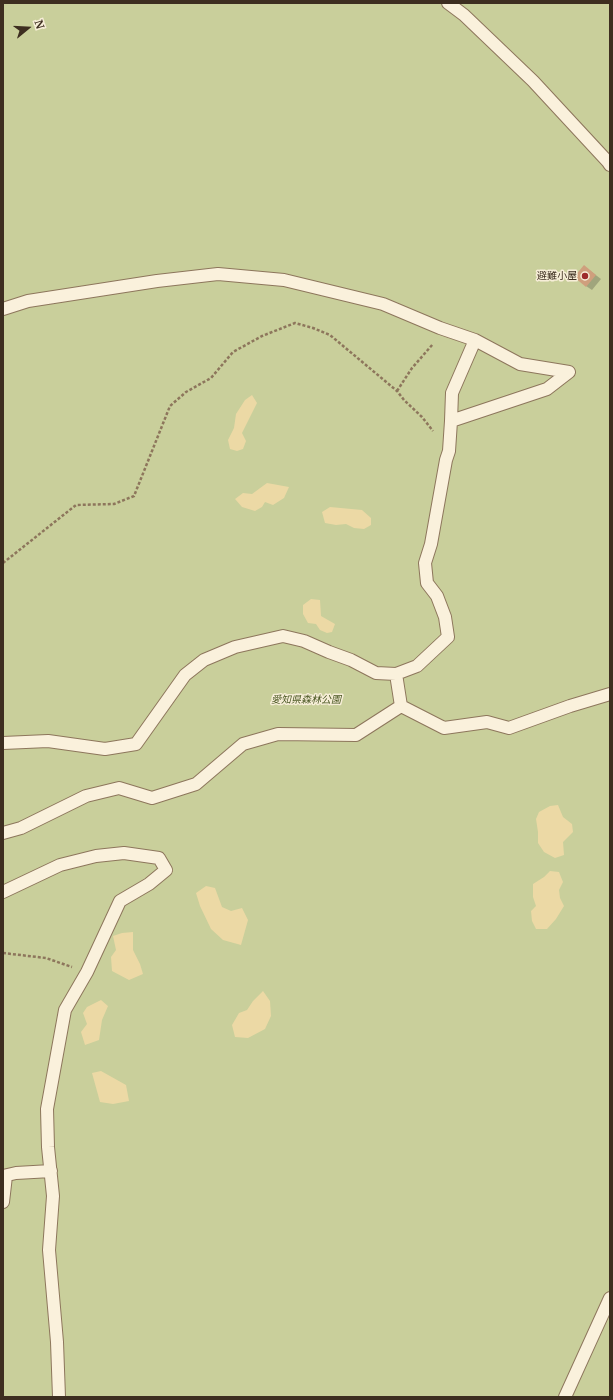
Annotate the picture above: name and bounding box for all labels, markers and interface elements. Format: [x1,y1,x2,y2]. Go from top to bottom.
north arrow [8,8,48,48]
text: N [31,18,47,31]
place label: 避難小屋 [537,270,577,282]
marker: 避難小屋 [580,271,590,281]
park label: 愛知県森林公園 [271,694,341,706]

